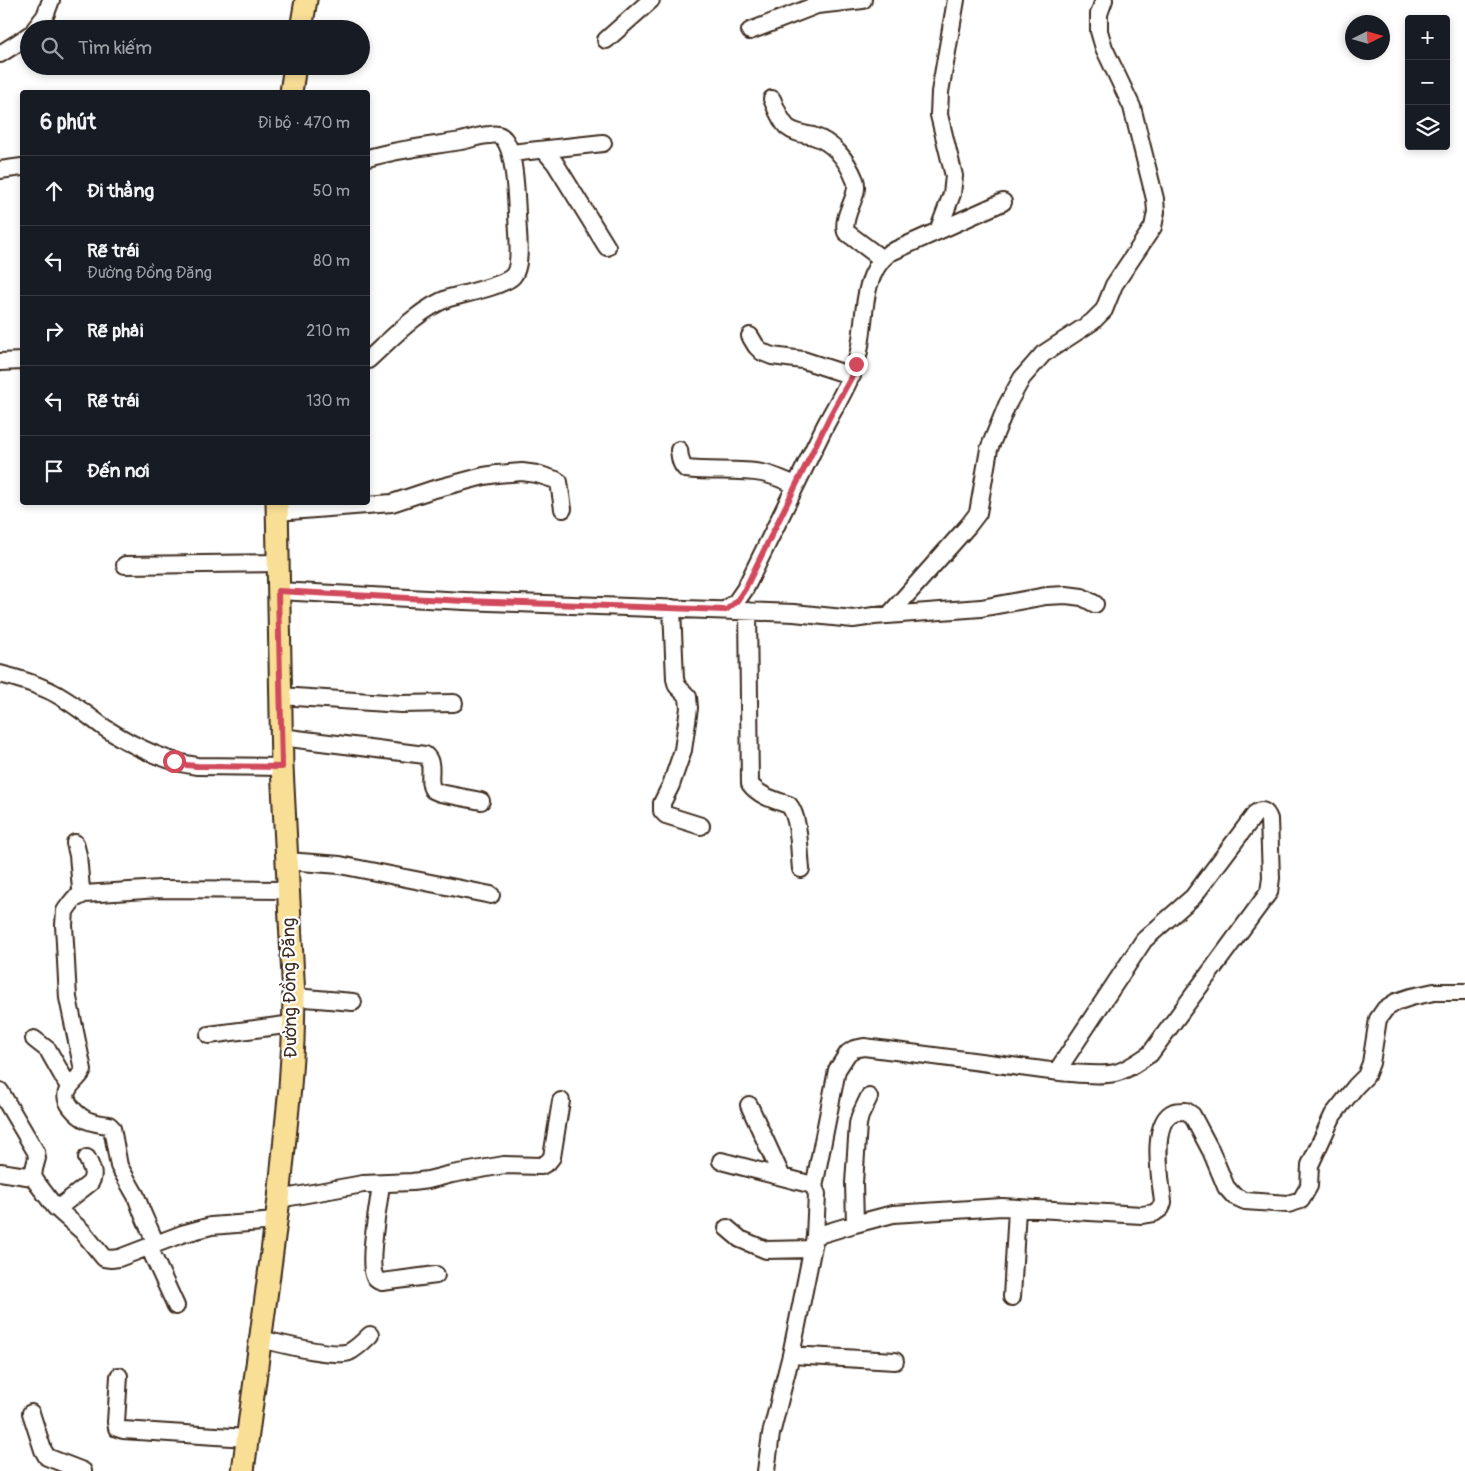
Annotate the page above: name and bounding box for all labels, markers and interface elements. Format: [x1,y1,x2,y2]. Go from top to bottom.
north arrow [1345,15,1390,60]
map controls [1405,15,1450,150]
button: + [1405,15,1450,60]
search box [20,20,370,75]
icon: search [38,34,66,62]
text: Tìm kiếm [78,36,152,60]
button: − [1405,60,1450,105]
button: layers [1405,105,1450,150]
text: 6 phút [40,109,96,136]
text: Đi bộ · 470 m [258,113,350,133]
icon: ahead [40,177,68,205]
text: Đi thẳng [87,179,154,203]
text: 50 m [313,181,350,201]
text: Rẽ trái [87,239,139,263]
icon: left [40,247,68,275]
text: 80 m [313,251,350,271]
text: Đường Đồng Đăng [87,263,212,283]
icon: right [40,317,68,345]
text: Rẽ phải [87,319,143,343]
text: 210 m [306,321,350,341]
route end [845,353,868,376]
icon: left [40,387,68,415]
text: Rẽ trái [87,389,139,413]
text: 130 m [306,391,350,411]
icon: arrive [40,457,68,485]
text: Đến nơi [87,459,149,483]
route start [163,750,186,773]
street label: Đường Đồng Đăng [277,918,303,1058]

